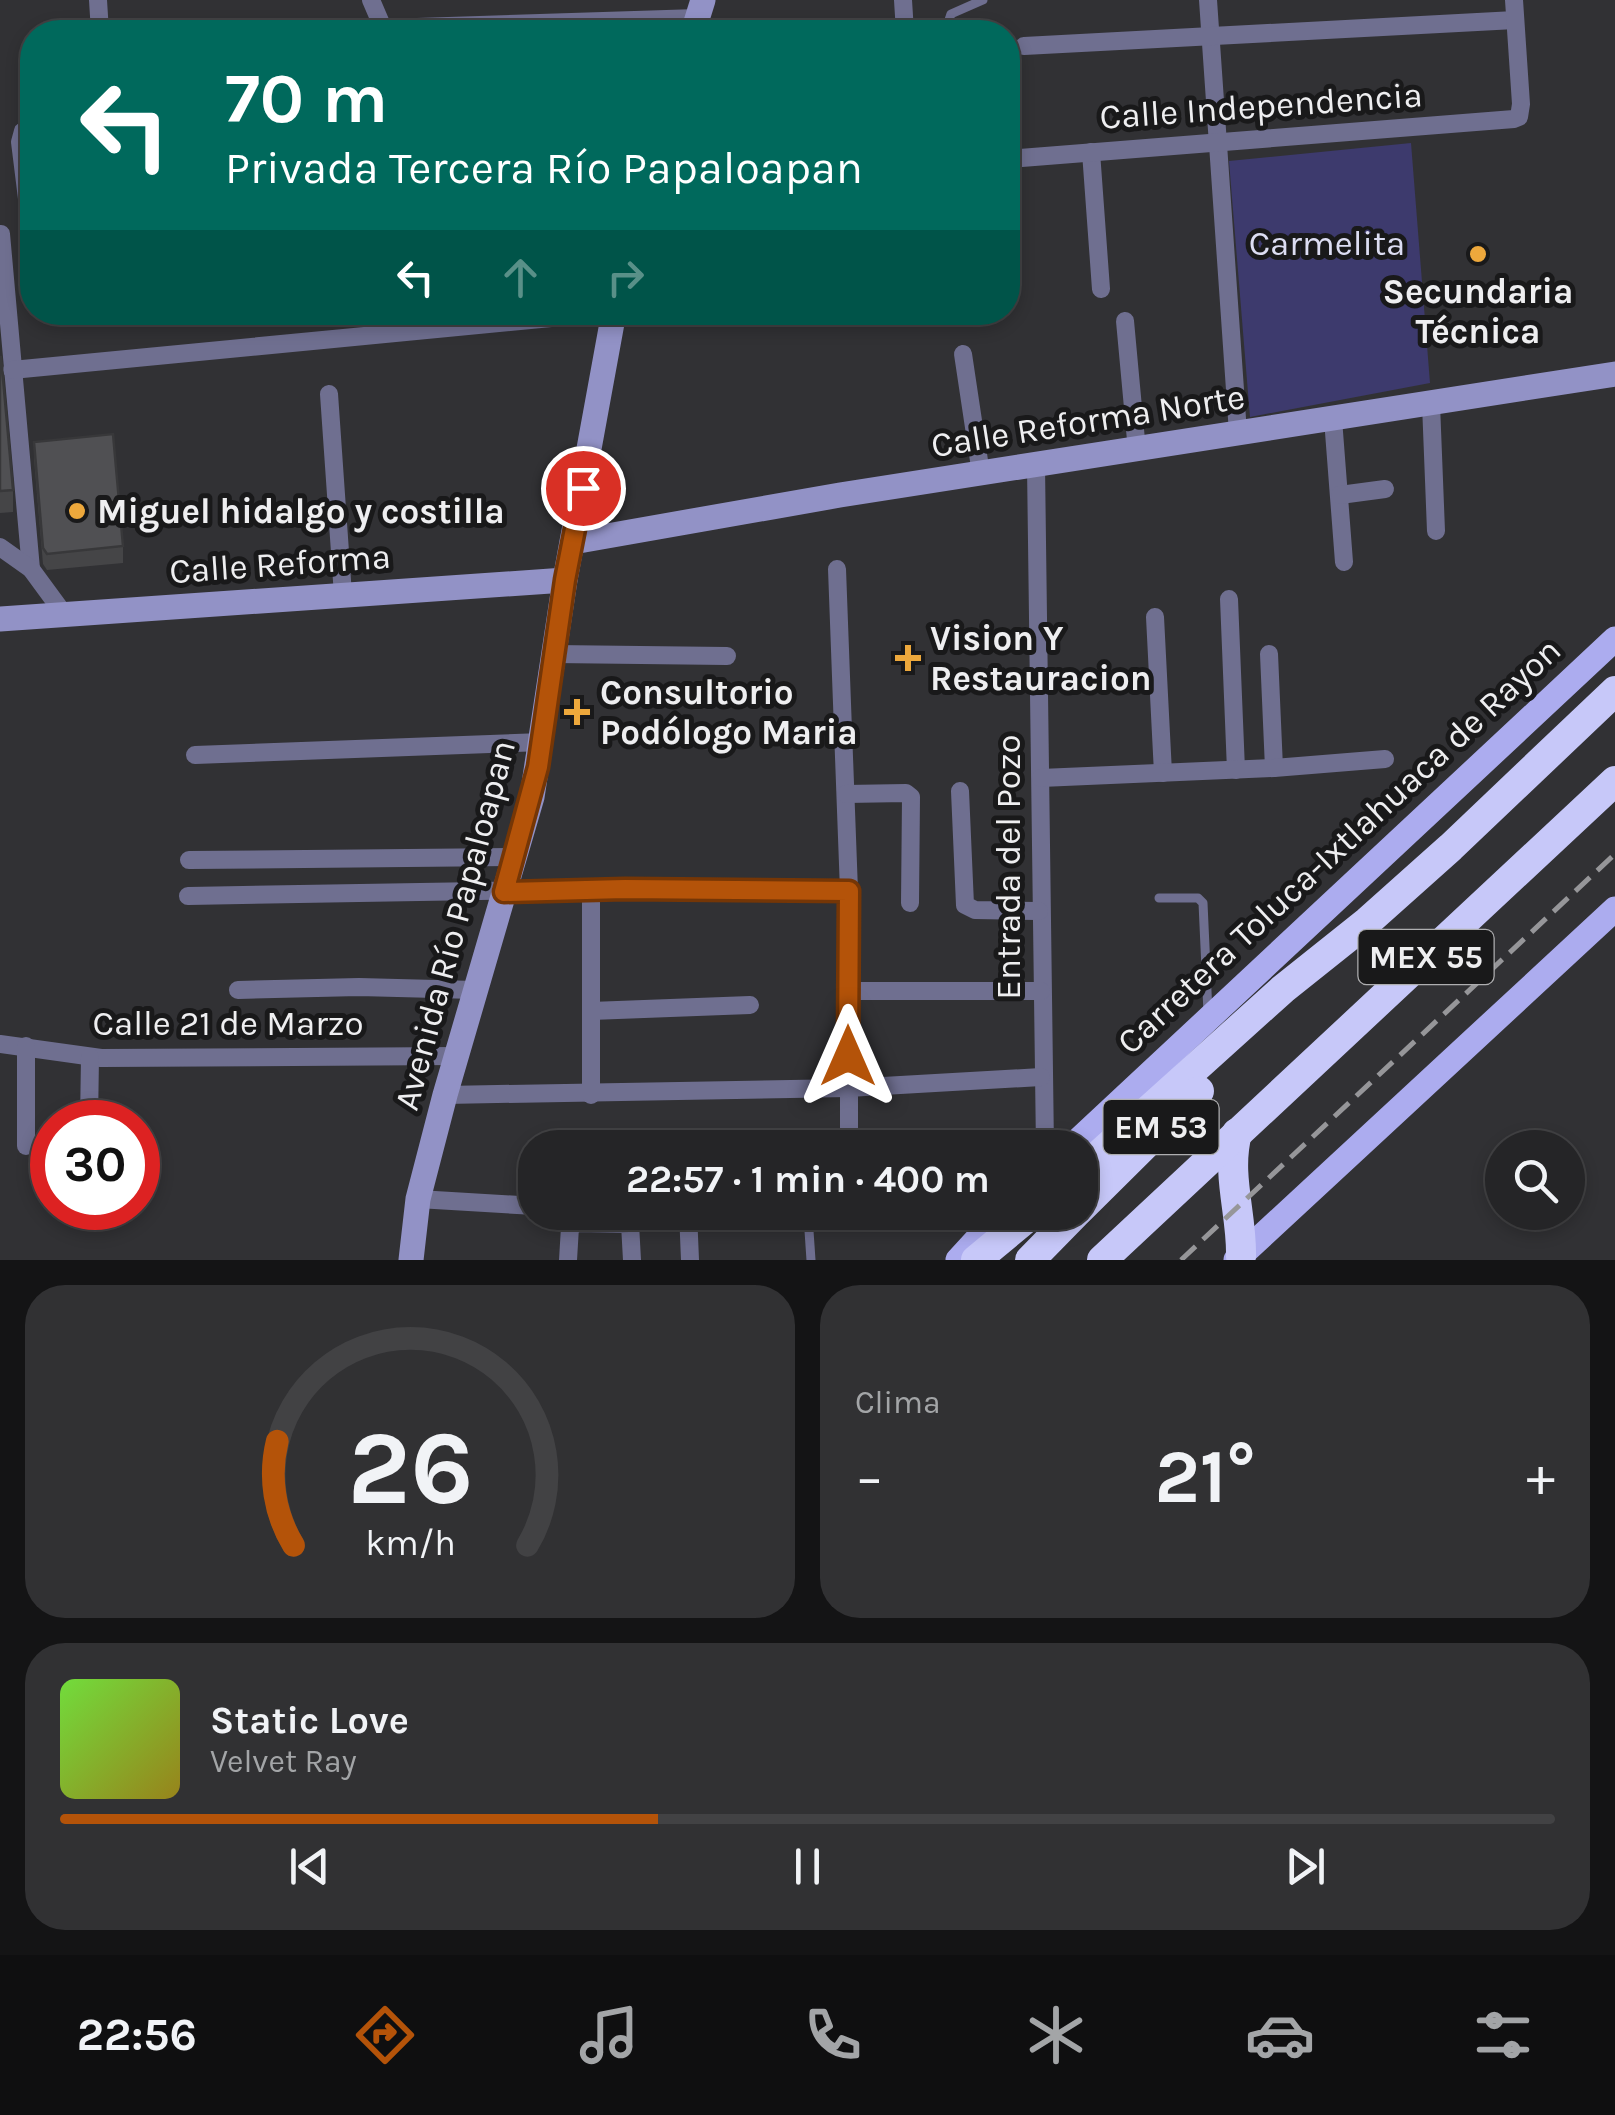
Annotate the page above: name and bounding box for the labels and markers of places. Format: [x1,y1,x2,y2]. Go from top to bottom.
marker: Secundaria Técnica [1467,243,1489,265]
place label: Secundaria Técnica [1383,271,1573,352]
pin [541,446,626,531]
place label: Miguel hidalgo y costilla [97,491,505,533]
marker: Miguel hidalgo y costilla [66,500,88,522]
place label: Vision Y Restauracion [930,618,1152,699]
marker: Vision Y Restauracion [895,645,921,671]
place label: Consultorio Podólogo Maria [600,672,858,754]
marker: Consultorio Podólogo Maria [564,699,590,725]

